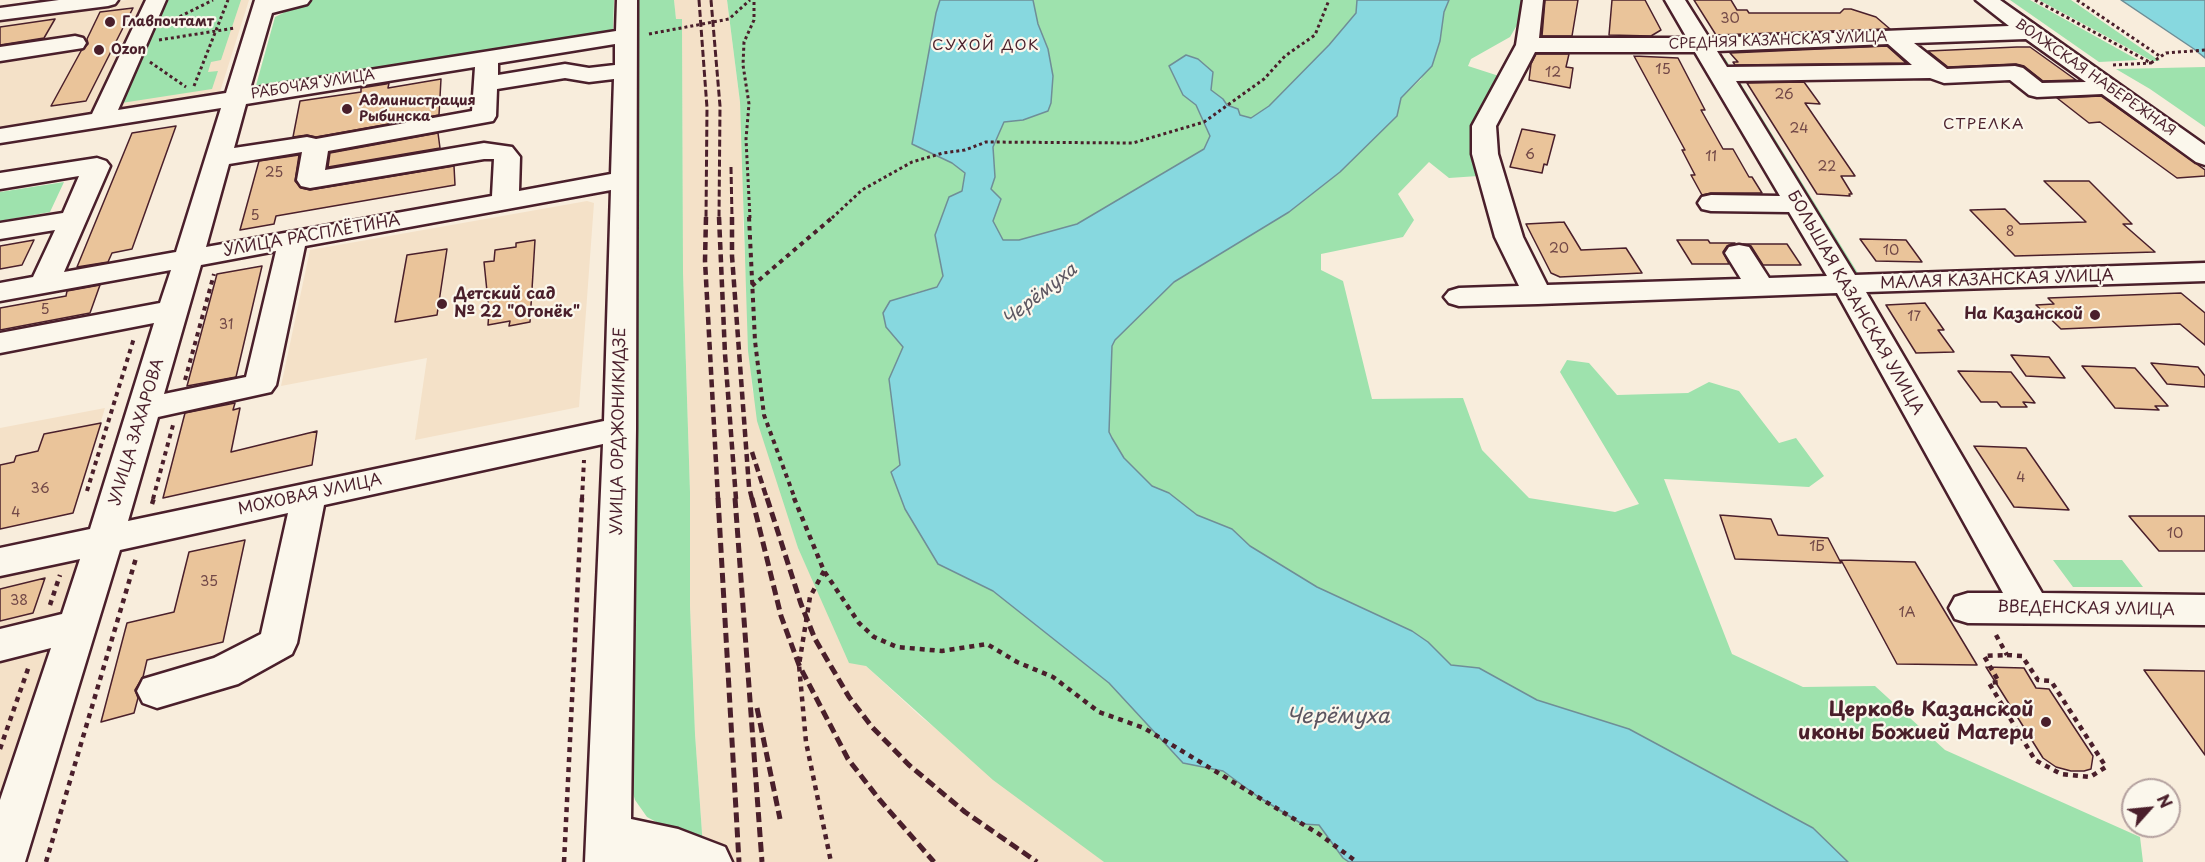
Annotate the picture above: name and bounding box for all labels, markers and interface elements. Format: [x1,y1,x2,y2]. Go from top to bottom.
house number: 30 [1720,11,1740,27]
place label: Главпочтамт [122,14,214,30]
marker: Главпочтамт [103,15,117,29]
street label: ВОЛЖСКАЯ НАБЕРЕЖНАЯ [2012,16,2178,140]
street label: СРЕДНЯЯ КАЗАНСКАЯ УЛИЦА [1668,29,1888,53]
district label: СУХОЙ ДОК [933,37,1039,55]
place label: Ozon [111,42,146,58]
marker: Ozon [92,43,106,57]
house number: 15 [1655,62,1671,78]
house number: 12 [1545,65,1561,81]
street label: РАБОЧАЯ УЛИЦА [250,67,376,103]
house number: 26 [1774,87,1794,103]
place label: Администрация Рыбинска [359,93,476,125]
marker: Администрация Рыбинска [340,102,354,116]
district label: СТРЕЛКА [1943,116,2025,134]
house number: 24 [1790,121,1808,137]
house number: 6 [1525,147,1535,163]
house number: 11 [1705,149,1717,165]
house number: 22 [1818,159,1836,175]
house number: 25 [265,165,283,181]
street label: БОЛЬШАЯ КАЗАНСКАЯ УЛИЦА [1783,187,1927,419]
house number: 5 [250,208,260,224]
street label: УЛИЦА РАСПЛЁТИНА [222,211,402,261]
house number: 8 [2006,224,2014,240]
house number: 20 [1549,241,1569,257]
house number: 10 [1883,243,1899,259]
water label: Черёмуха [998,259,1082,331]
street label: МАЛАЯ КАЗАНСКАЯ УЛИЦА [1880,266,2114,294]
place label: Детский сад № 22 "Огонёк" [454,285,580,323]
marker: Детский сад № 22 "Огонёк" [435,297,449,311]
house number: 5 [40,302,50,318]
place label: На Казанской [1964,305,2083,325]
marker: На Казанской [2088,308,2102,322]
house number: 17 [1907,309,1921,325]
house number: 31 [219,317,233,333]
street label: УЛИЦА ОРДЖОНИКИДЗЕ [608,327,630,535]
street label: УЛИЦА ЗАХАРОВА [106,356,168,508]
street label: МОХОВАЯ УЛИЦА [236,470,384,520]
house number: 4 [2016,470,2026,486]
house number: 36 [30,481,50,497]
house number: 4 [11,505,21,521]
house number: 10 [2167,526,2183,542]
house number: 1Б [1809,539,1825,555]
house number: 35 [200,574,218,590]
house number: 38 [10,593,28,609]
street label: ВВЕДЕНСКАЯ УЛИЦА [1997,598,2175,620]
house number: 1А [1898,605,1916,621]
place label: Церковь Казанской иконы Божией Матери [1798,698,2034,745]
water label: Черёмуха [1286,704,1390,730]
marker: Церковь Казанской иконы Божией Матери [2039,715,2053,729]
north arrow [2121,778,2181,838]
text: N [2152,790,2179,812]

